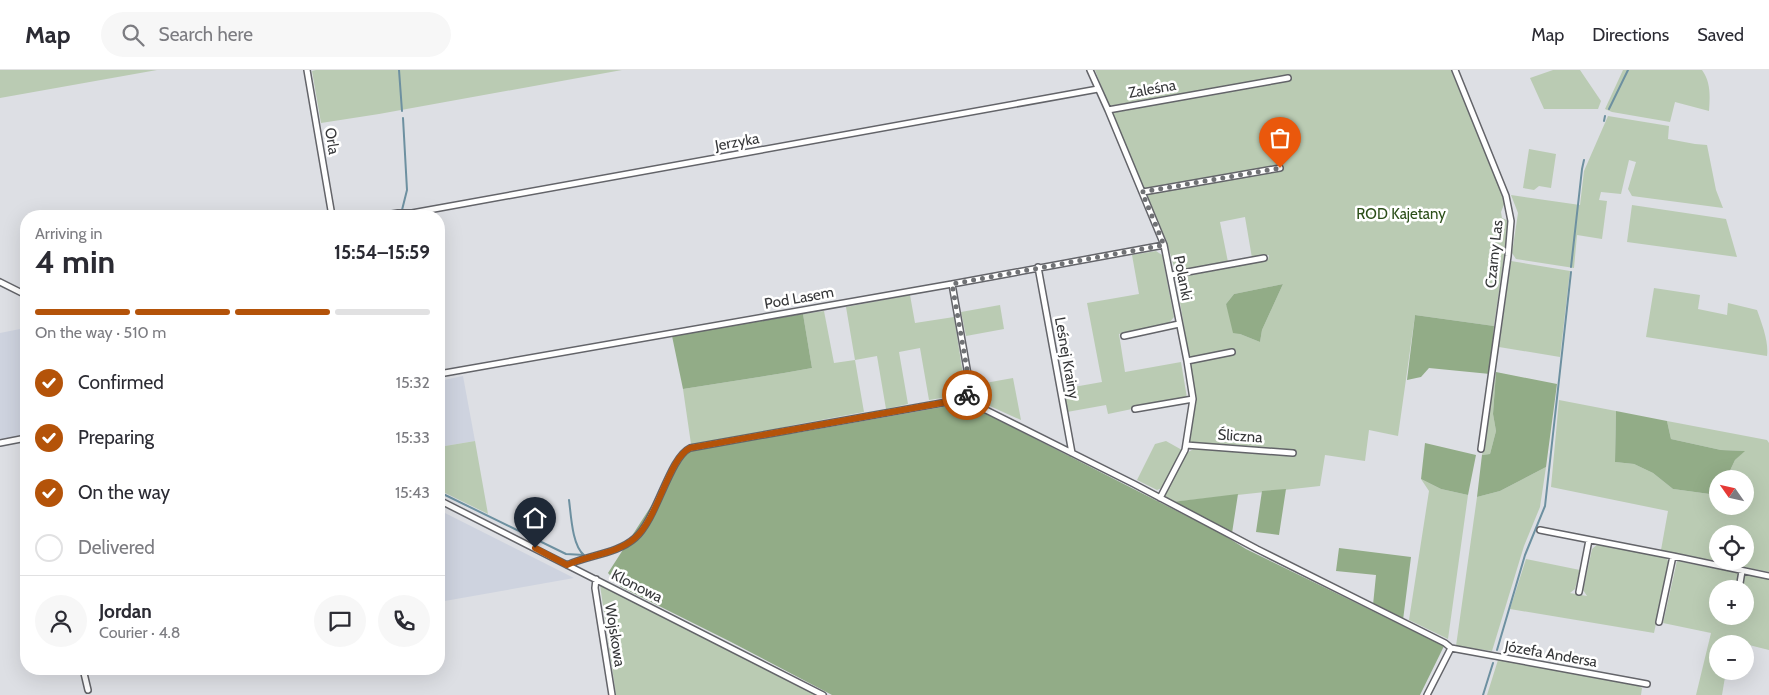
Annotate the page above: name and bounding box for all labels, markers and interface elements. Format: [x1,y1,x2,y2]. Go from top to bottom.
search box [101,12,451,57]
text: Map [25,20,71,49]
icon: search [119,21,147,49]
text: Search here [159,23,253,46]
text: Map [1531,24,1564,46]
text: Directions [1592,24,1669,46]
text: Saved [1697,24,1744,46]
street label: Zaleśna [1127,76,1178,102]
pin [1259,117,1301,168]
icon: bag [1266,124,1294,152]
street label: Orla [321,126,343,156]
street label: Jerzyka [713,129,761,155]
park label: ROD Kajetany [1356,205,1446,223]
street label: Czarny Las [1481,219,1507,289]
text: Arriving in [35,224,102,243]
text: 15:54–15:59 [334,241,430,264]
text: 4 min [35,242,115,281]
street label: Polanki [1170,254,1196,302]
street label: Pod Lasem [763,283,835,313]
street label: Leśnej Krainy [1051,315,1083,401]
text: On the way · 510 m [35,323,166,342]
icon: check [35,369,63,397]
courier [942,370,992,420]
text: Confirmed [78,371,164,394]
text: 15:32 [396,373,430,392]
icon: bike [953,381,981,409]
icon: check [35,424,63,452]
street label: Śliczna [1217,424,1264,447]
text: Preparing [78,426,154,449]
text: 15:33 [395,428,430,447]
north arrow [1709,470,1754,515]
map controls [1709,470,1754,680]
icon: check [35,479,63,507]
text: On the way [78,481,170,504]
text: 15:43 [395,483,430,502]
pin [514,497,556,548]
icon: home [521,504,549,532]
button: locate [1709,525,1754,570]
text: Delivered [78,536,155,559]
street label: Klonowa [609,566,666,607]
button: + [1709,580,1754,625]
button: person [35,595,87,647]
button: chat [314,595,366,647]
button: phone [378,595,430,647]
text: Jordan [99,600,152,623]
street label: Wojskowa [601,602,629,669]
text: Courier · 4.8 [99,623,181,642]
button: − [1709,635,1754,680]
street label: Józefa Andersa [1502,637,1599,671]

